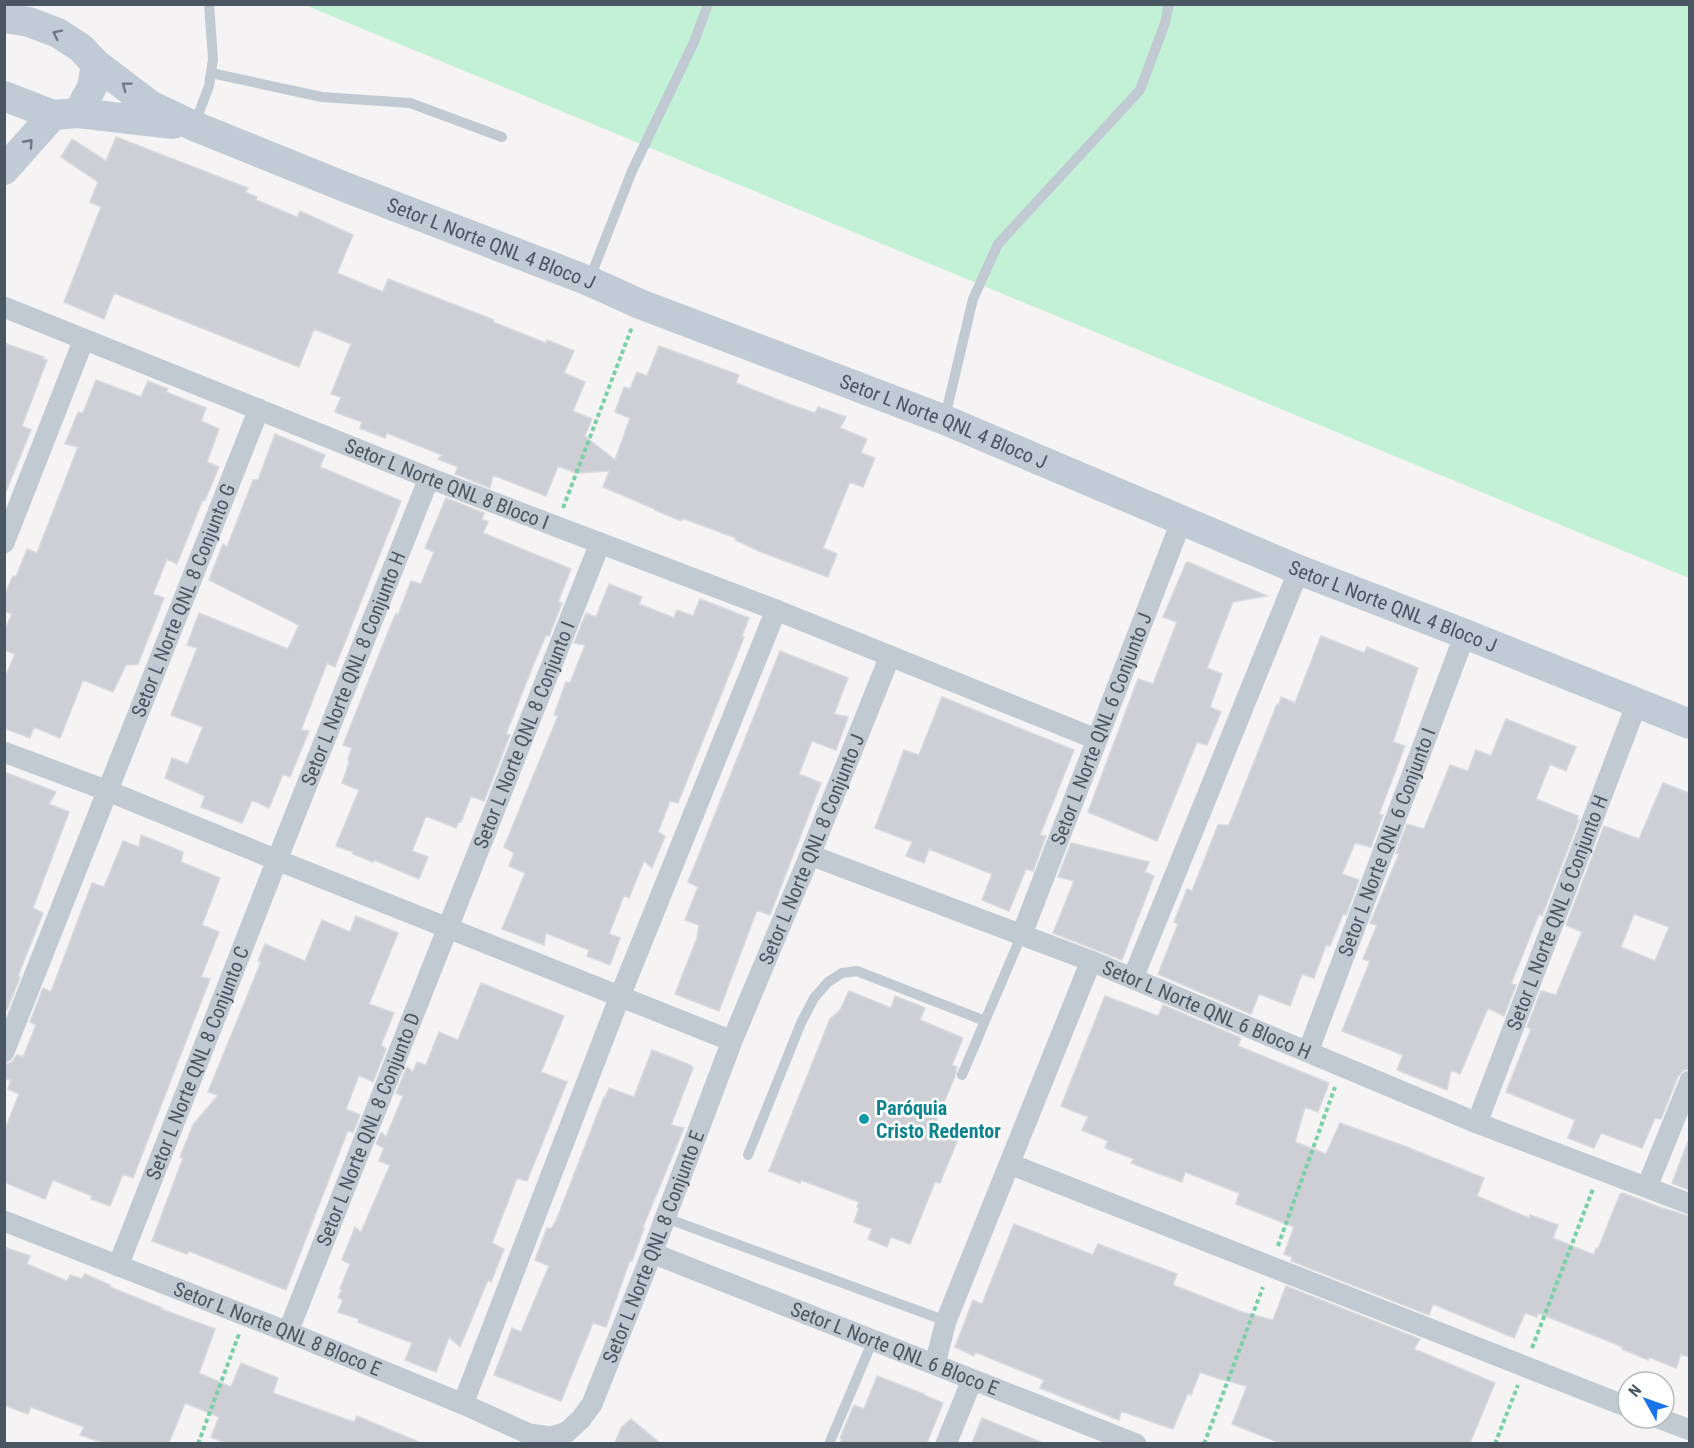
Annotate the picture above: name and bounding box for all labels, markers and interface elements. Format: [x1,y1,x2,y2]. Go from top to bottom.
one-way arrow [53,29,64,41]
one-way arrow [122,83,133,94]
one-way arrow [22,139,33,150]
street label: Setor L Norte QNL 4 Bloco J [384,192,599,294]
street label: Setor L Norte QNL 4 Bloco J [836,369,1051,474]
street label: Setor L Norte QNL 8 Bloco I [342,433,552,534]
street label: Setor L Norte QNL 8 Conjunto G [126,480,240,721]
street label: Setor L Norte QNL 8 Conjunto H [296,548,411,789]
street label: Setor L Norte QNL 4 Bloco J [1285,555,1501,658]
street label: Setor L Norte QNL 6 Conjunto J [1046,609,1157,848]
street label: Setor L Norte QNL 8 Conjunto I [468,618,580,852]
street label: Setor L Norte QNL 6 Conjunto I [1333,725,1441,960]
street label: Setor L Norte QNL 8 Conjunto J [753,730,869,968]
street label: Setor L Norte QNL 6 Conjunto H [1501,792,1613,1034]
street label: Setor L Norte QNL 8 Conjunto C [141,943,254,1183]
street label: Setor L Norte QNL 6 Bloco H [1099,955,1315,1064]
street label: Setor L Norte QNL 8 Conjunto D [311,1009,425,1249]
place label: Paróquia Cristo Redentor [876,1096,1001,1143]
marker: Paróquia Cristo Redentor [857,1112,871,1126]
street label: Setor L Norte QNL 8 Conjunto E [597,1127,709,1367]
street label: Setor L Norte QNL 8 Bloco E [170,1276,385,1381]
street label: Setor L Norte QNL 6 Bloco E [787,1297,1002,1401]
north arrow [1616,1370,1676,1430]
text: N [1624,1381,1645,1401]

